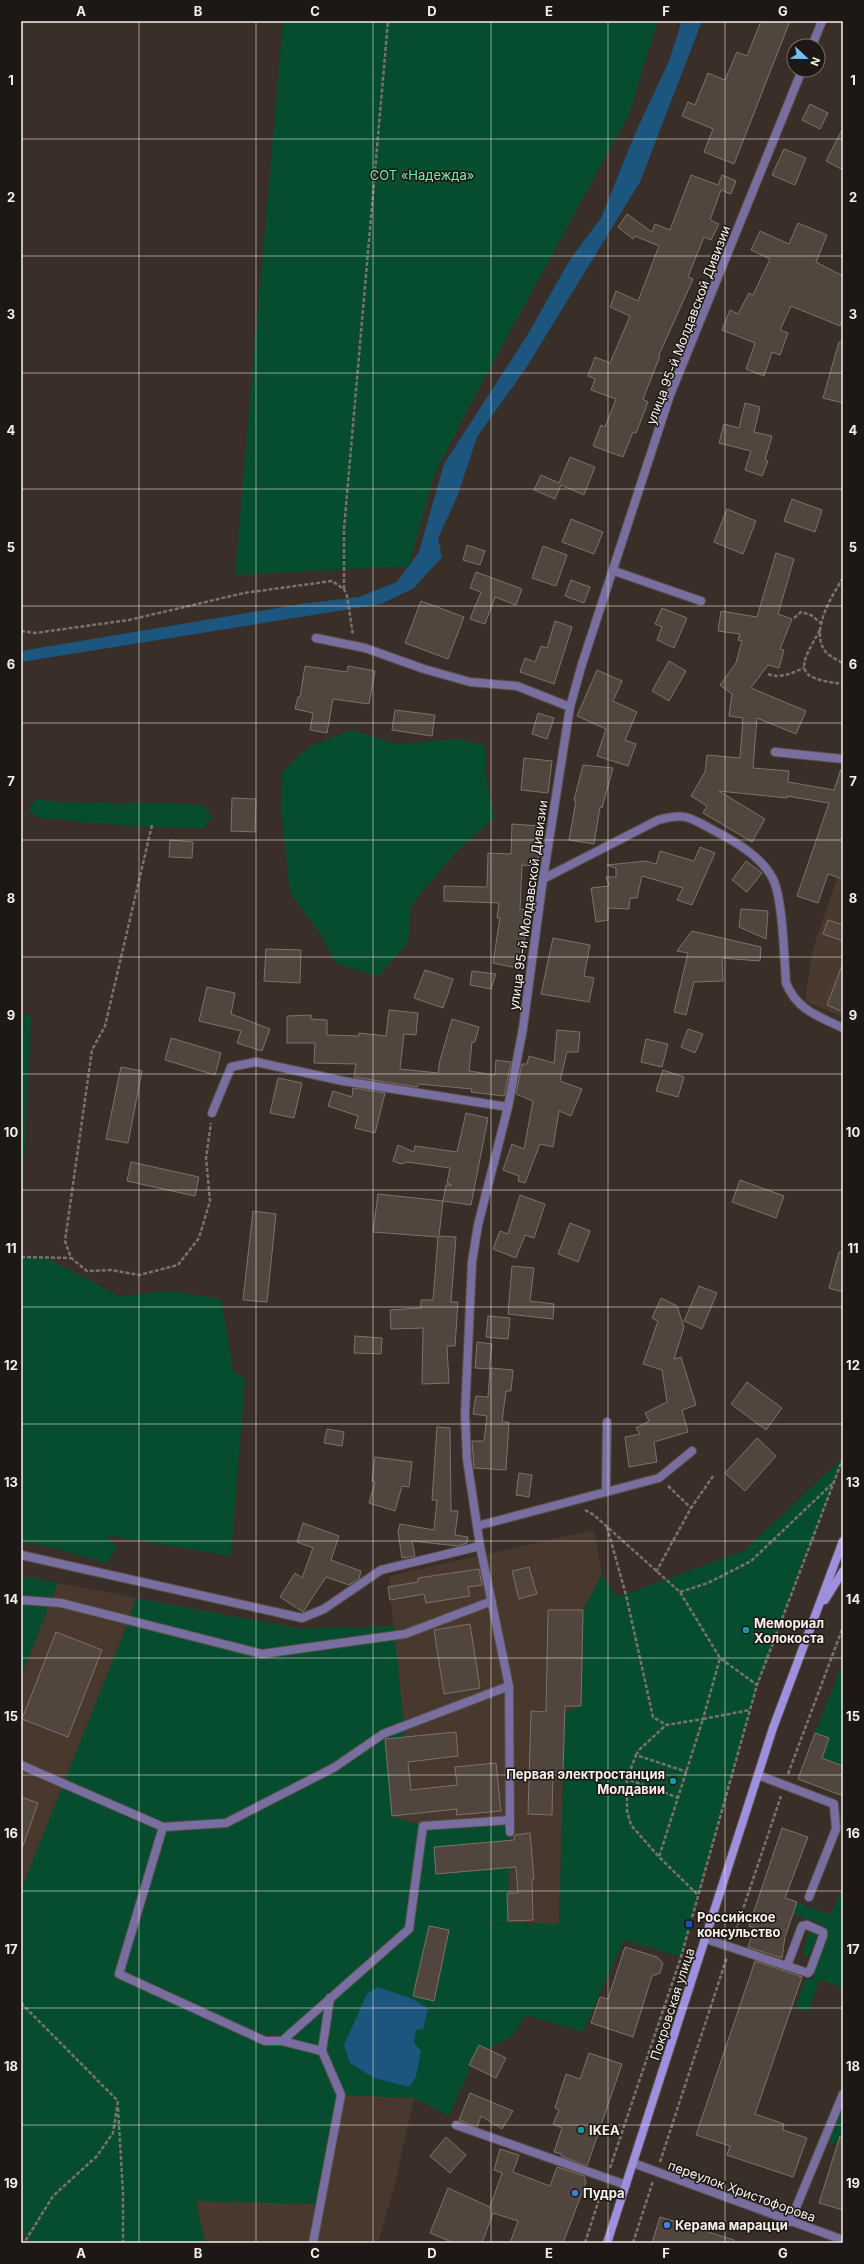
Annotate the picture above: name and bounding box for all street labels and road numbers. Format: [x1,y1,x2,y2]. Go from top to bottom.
street label: улица 95-й Молдавской Дивизии [643,223,733,427]
street label: улица 95-й Молдавской Дивизии [505,799,551,1011]
street label: Покровская улица [646,1946,698,2062]
street label: переулок Христофорова [666,2157,818,2225]

